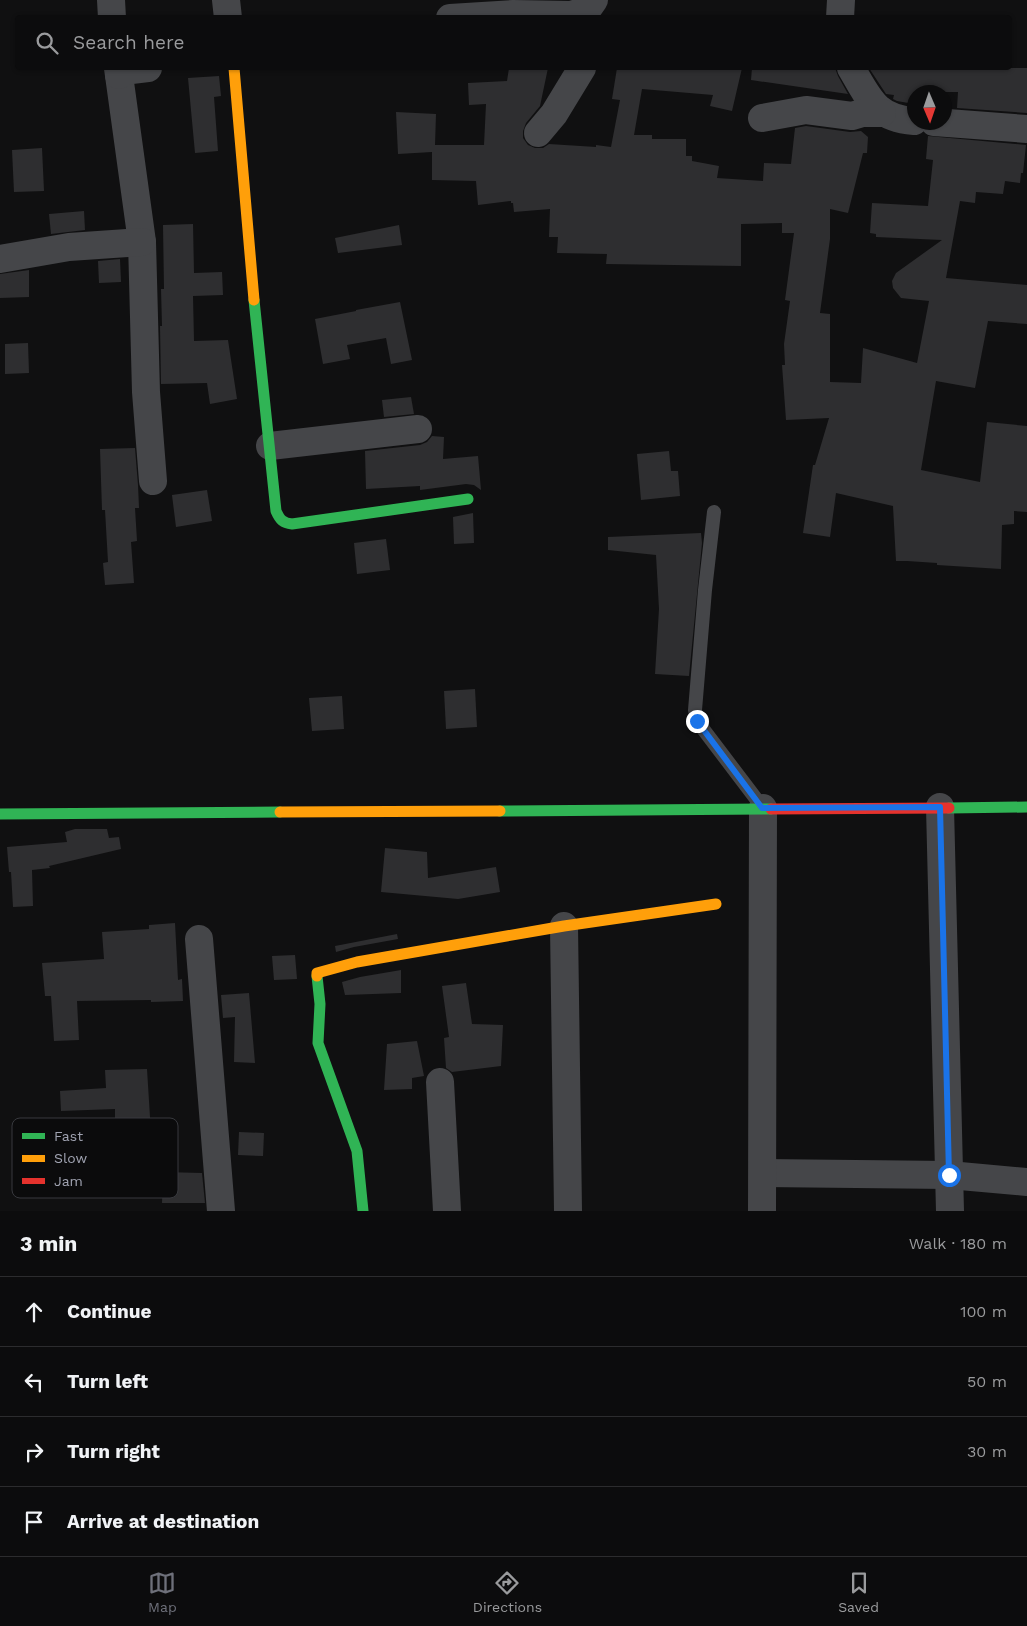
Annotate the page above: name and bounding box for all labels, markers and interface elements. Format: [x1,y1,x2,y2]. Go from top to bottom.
search box [15,15,1012,70]
icon: search [33,29,61,57]
text: Search here [73,31,184,54]
north arrow [907,85,952,130]
route end [686,710,709,733]
legend [12,1118,178,1198]
text: Fast [54,1128,83,1144]
text: Slow [54,1150,87,1166]
route start [938,1164,961,1187]
text: Jam [54,1173,83,1189]
text: 3 min [20,1231,77,1256]
text: Walk · 180 m [909,1234,1007,1253]
icon: ahead [20,1298,48,1326]
text: Continue [67,1300,151,1323]
text: 100 m [960,1302,1007,1321]
icon: left [20,1368,48,1396]
text: Turn left [67,1370,148,1393]
text: 50 m [967,1372,1007,1391]
icon: right [20,1438,48,1466]
text: Turn right [67,1440,160,1463]
text: 30 m [967,1442,1007,1461]
icon: arrive [20,1508,48,1536]
text: Arrive at destination [67,1510,259,1533]
tab: Map [148,1569,177,1615]
tab: Directions [473,1569,542,1615]
tab: Saved [838,1569,879,1615]

